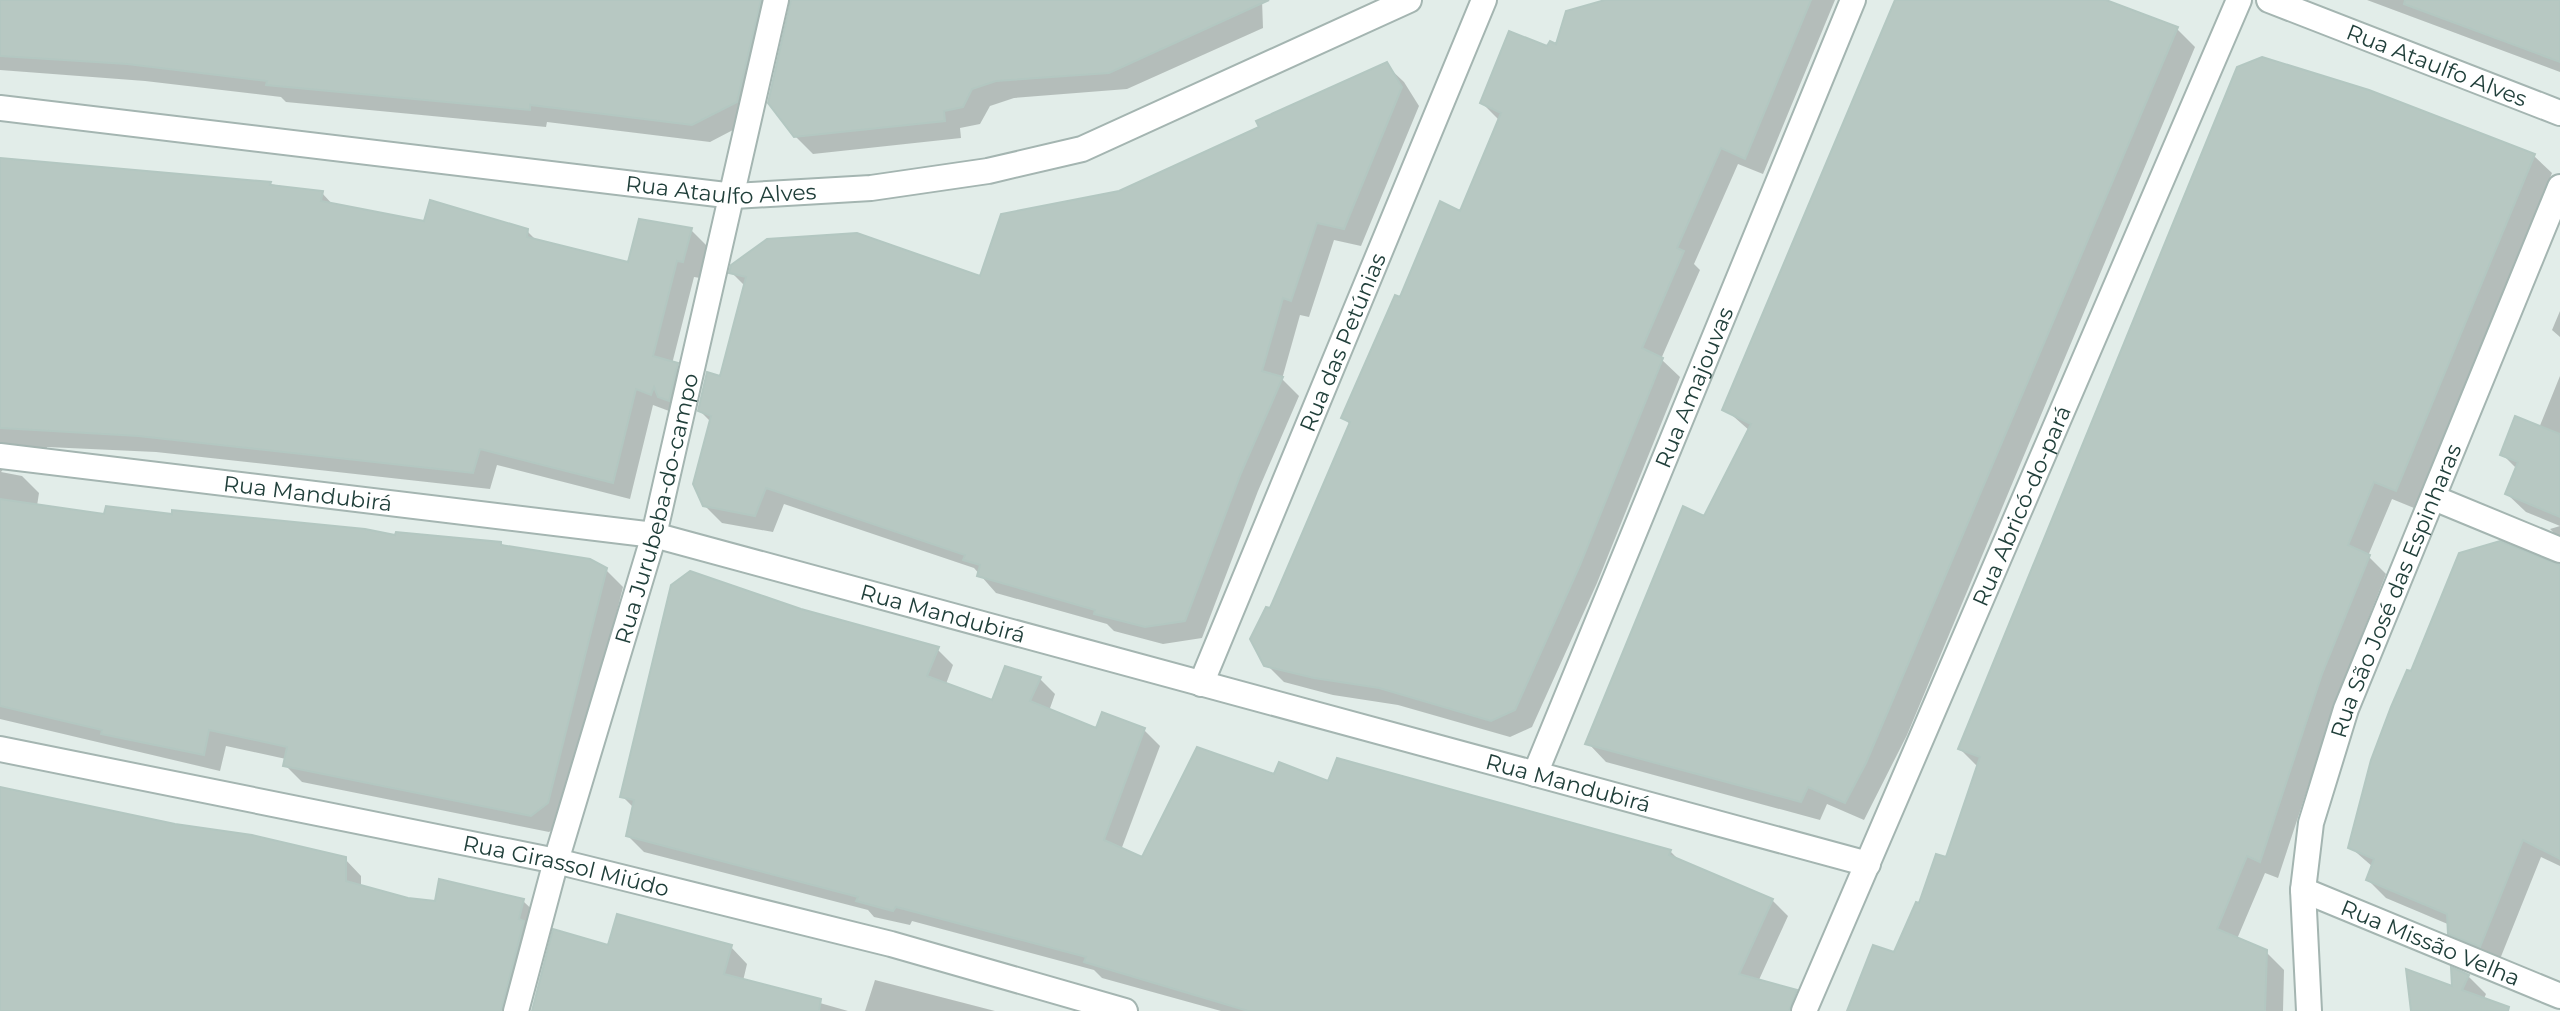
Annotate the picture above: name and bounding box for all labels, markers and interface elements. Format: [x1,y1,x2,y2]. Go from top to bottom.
street label: Rua Ataulfo Alves [2342,18,2531,113]
street label: Rua Ataulfo Alves [624,170,817,210]
street label: Rua das Petúnias [1294,249,1392,436]
street label: Rua Amajouvas [1649,303,1739,472]
street label: Rua Jurubeba-do-campo [609,371,704,647]
street label: Rua Abricó-do-pará [1967,402,2077,610]
street label: Rua São José das Espinharas [2325,439,2467,741]
street label: Rua Mandubirá [222,470,394,517]
street label: Rua Mandubirá [857,579,1028,649]
street label: Rua Mandubirá [1483,748,1654,818]
street label: Rua Girassol Miúdo [461,830,672,903]
street label: Rua Missão Velha [2337,894,2524,992]

